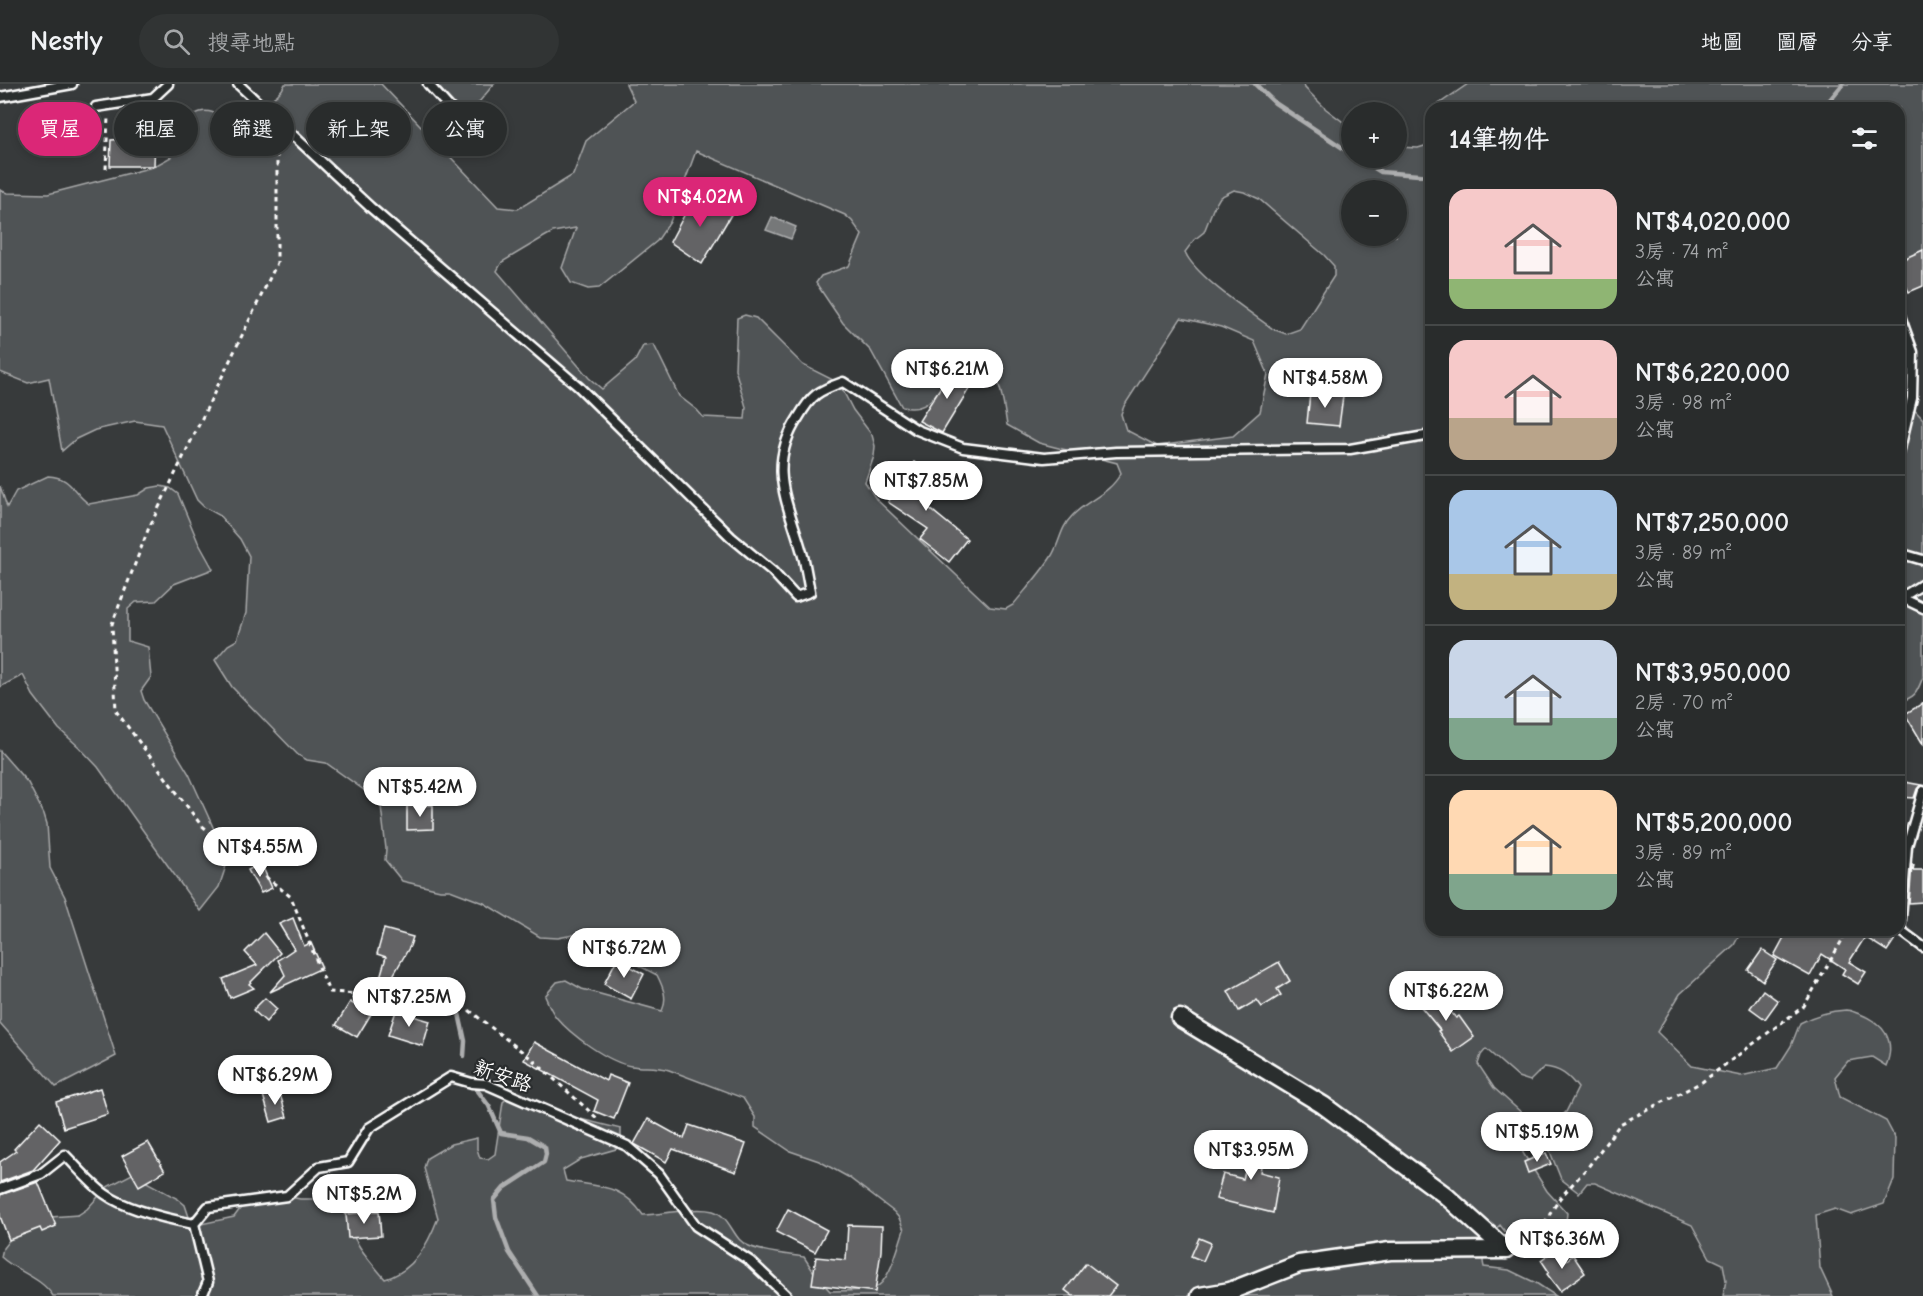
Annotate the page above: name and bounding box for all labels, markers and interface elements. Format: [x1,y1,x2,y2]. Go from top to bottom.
search box [139,14,559,68]
text: Nestly [30,25,103,57]
icon: search [160,25,193,58]
text: 搜尋地點 [208,30,296,56]
text: 地圖 [1701,30,1743,54]
text: 圖層 [1776,30,1818,54]
text: 分享 [1851,30,1893,54]
chip: 買屋 [18,102,102,156]
chip: 租屋 [114,102,198,156]
chip: 篩選 [210,102,294,156]
chip: 新上架 [306,102,411,156]
chip: 公寓 [423,102,507,156]
map controls [1341,102,1407,246]
button: + [1341,102,1407,168]
icon: filters [1848,122,1881,155]
text: 14筆物件 [1449,125,1549,155]
pin: NT$4.02M [638,177,762,228]
button: − [1341,180,1407,246]
text: NT$4.02M [657,185,743,208]
text: NT$4,020,000 [1635,207,1791,237]
icon: home [1497,213,1569,285]
text: 3房 · 74 m² [1635,240,1728,263]
text: 公寓 [1635,267,1675,290]
pin: NT$6.21M [885,349,1009,400]
text: NT$6.21M [905,357,989,380]
pin: NT$4.58M [1263,358,1387,409]
text: NT$6,220,000 [1635,358,1790,388]
icon: home [1497,364,1569,436]
text: NT$4.58M [1282,366,1368,389]
text: 3房 · 98 m² [1635,391,1731,414]
text: 公寓 [1635,418,1675,441]
pin: NT$7.85M [864,461,988,512]
text: NT$7.85M [883,469,969,492]
text: NT$7,250,000 [1635,508,1789,538]
icon: home [1497,514,1569,586]
text: 3房 · 89 m² [1635,541,1731,564]
text: 公寓 [1635,568,1675,591]
text: NT$3,950,000 [1635,658,1791,688]
icon: home [1497,664,1569,736]
text: 2房 · 70 m² [1635,691,1732,714]
text: 公寓 [1635,718,1675,741]
pin: NT$5.42M [358,767,482,818]
text: NT$5.42M [377,775,463,798]
text: NT$5,200,000 [1635,808,1792,838]
icon: home [1497,814,1569,886]
pin: NT$4.55M [198,827,322,878]
text: NT$4.55M [217,835,303,858]
text: 3房 · 89 m² [1635,841,1731,864]
text: 公寓 [1635,868,1675,891]
pin: NT$6.72M [562,928,686,979]
text: NT$6.72M [582,936,666,959]
pin: NT$6.22M [1384,971,1508,1022]
pin: NT$7.25M [347,977,471,1028]
text: NT$6.22M [1403,979,1489,1002]
text: NT$7.25M [367,985,451,1008]
pin: NT$6.29M [213,1055,337,1106]
street label: 新安路 [471,1055,536,1097]
text: NT$6.29M [232,1063,318,1086]
pin: NT$5.19M [1475,1112,1599,1163]
text: NT$5.19M [1495,1120,1579,1143]
pin: NT$3.95M [1189,1130,1313,1181]
text: NT$3.95M [1208,1138,1294,1161]
pin: NT$5.2M [309,1174,419,1225]
text: NT$5.2M [326,1182,402,1205]
pin: NT$6.36M [1500,1219,1624,1270]
text: NT$6.36M [1519,1227,1605,1250]

